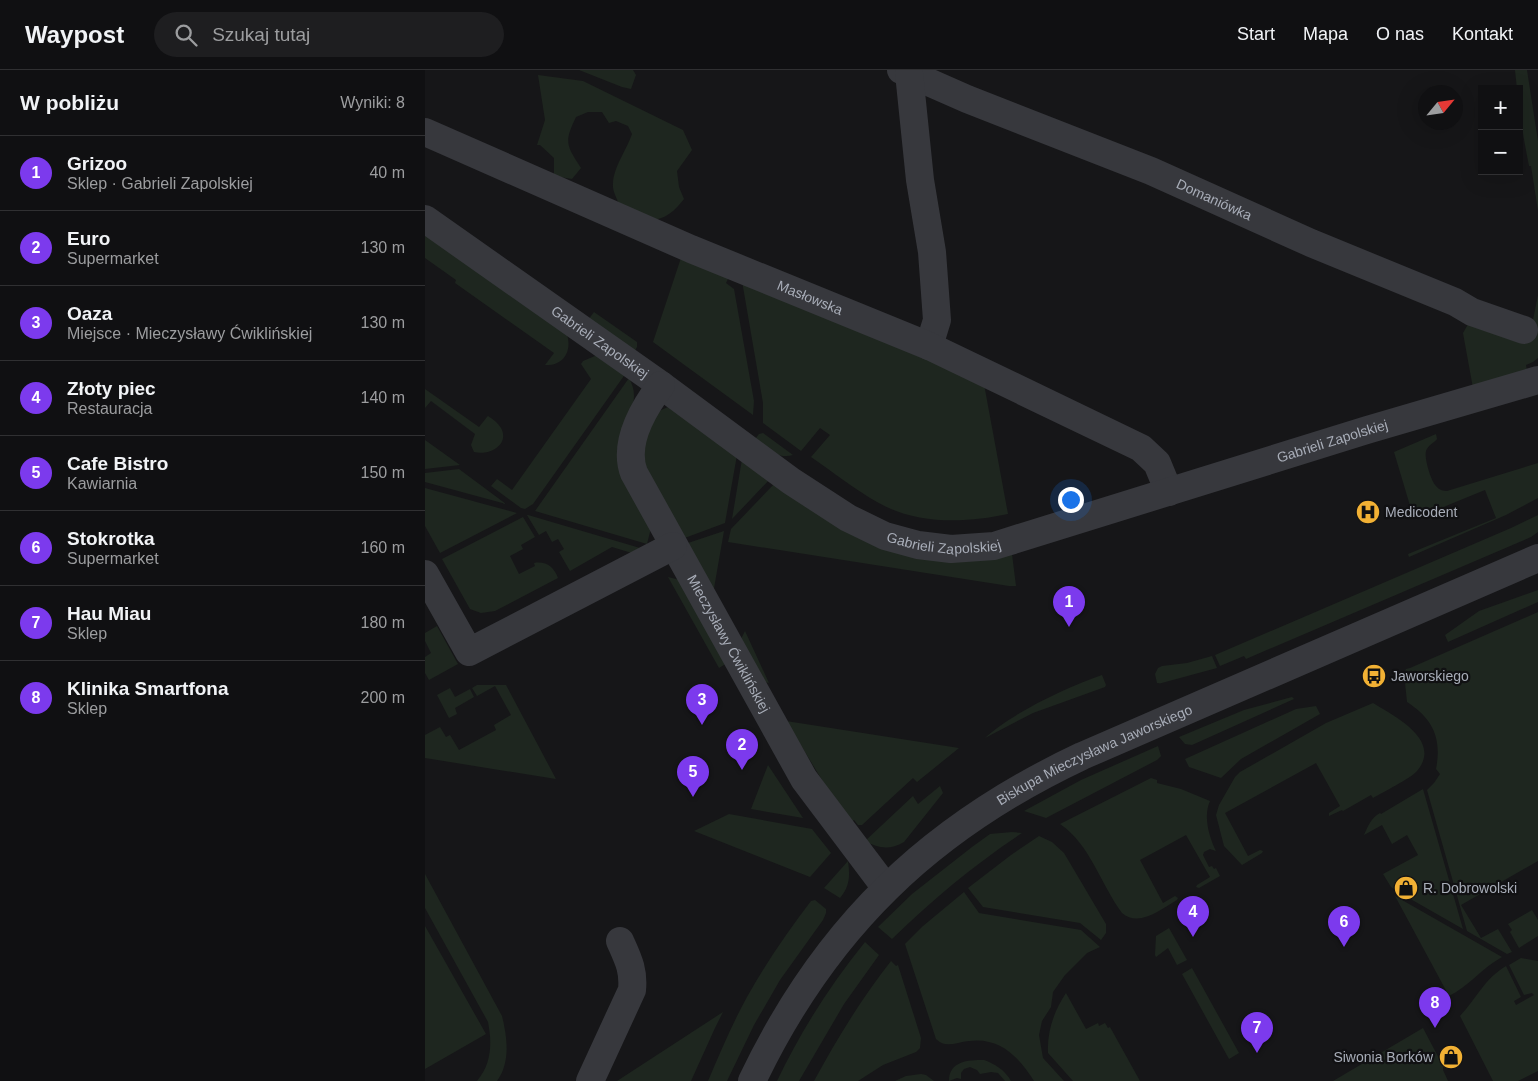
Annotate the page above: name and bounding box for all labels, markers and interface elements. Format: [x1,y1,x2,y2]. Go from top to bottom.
search box [154,12,504,57]
text: Waypost [25,21,124,48]
icon: search [172,21,200,49]
text: Szukaj tutaj [212,24,310,45]
text: Start [1237,24,1275,44]
text: Mapa [1303,24,1348,44]
text: O nas [1376,24,1424,44]
text: Kontakt [1452,24,1513,44]
north arrow [1418,85,1463,130]
map controls [1478,85,1523,175]
button: + [1478,85,1523,130]
text: W pobliżu [20,91,119,114]
text: Wyniki: 8 [340,94,405,111]
button: − [1478,130,1523,175]
text: Grizoo [67,153,127,174]
text: 1 [32,164,40,181]
text: 40 m [369,164,405,181]
text: Sklep · Gabrieli Zapolskiej [67,175,253,192]
street label: Domaniówka [1174,176,1255,223]
text: Euro [67,228,110,249]
text: 2 [32,239,40,256]
text: 130 m [361,239,405,256]
text: Supermarket [67,250,159,267]
street label: Masłowska [775,277,845,318]
street label: Gabrieli Zapolskiej [548,302,652,382]
text: Oaza [67,303,112,324]
text: 3 [32,314,40,331]
text: 130 m [361,314,405,331]
text: Miejsce · Mieczysławy Ćwiklińskiej [67,325,312,342]
text: Złoty piec [67,378,156,399]
text: 4 [32,389,40,406]
text: 140 m [361,389,405,406]
text: Restauracja [67,400,152,417]
street label: Gabrieli Zapolskiej [1275,416,1390,466]
text: Cafe Bistro [67,453,168,474]
text: 5 [32,464,40,481]
text: 150 m [361,464,405,481]
text: Kawiarnia [67,475,137,492]
your location [1058,487,1084,513]
hospital icon: Medicodent [1355,499,1381,525]
place label: Medicodent [1385,504,1457,520]
text: Stokrotka [67,528,155,549]
street label: Gabrieli Zapolskiej [885,529,1003,557]
text: 6 [32,539,40,556]
text: 160 m [361,539,405,556]
text: Supermarket [67,550,159,567]
street label: Mieczysławy Ćwiklińskiej [684,572,773,715]
pin: 1 [1053,586,1085,627]
text: Hau Miau [67,603,151,624]
text: 7 [32,614,40,631]
text: 180 m [361,614,405,631]
text: Sklep [67,625,107,642]
bus stop icon: Jaworskiego [1361,663,1387,689]
place label: Jaworskiego [1391,668,1469,684]
text: Klinika Smartfona [67,678,229,699]
pin: 3 [686,684,718,725]
text: 8 [32,689,40,706]
text: 200 m [361,689,405,706]
text: Sklep [67,700,107,717]
street label: Biskupa Mieczysława Jaworskiego [994,701,1195,808]
pin: 2 [726,729,758,770]
pin: 5 [677,756,709,797]
shop icon: R. Dobrowolski [1393,875,1419,901]
place label: R. Dobrowolski [1423,880,1517,896]
pin: 4 [1177,896,1209,937]
pin: 6 [1328,906,1360,947]
pin: 8 [1419,987,1451,1028]
pin: 7 [1241,1012,1273,1053]
shop icon: Siwonia Borków [1438,1044,1464,1070]
place label: Siwonia Borków [1333,1049,1434,1065]

